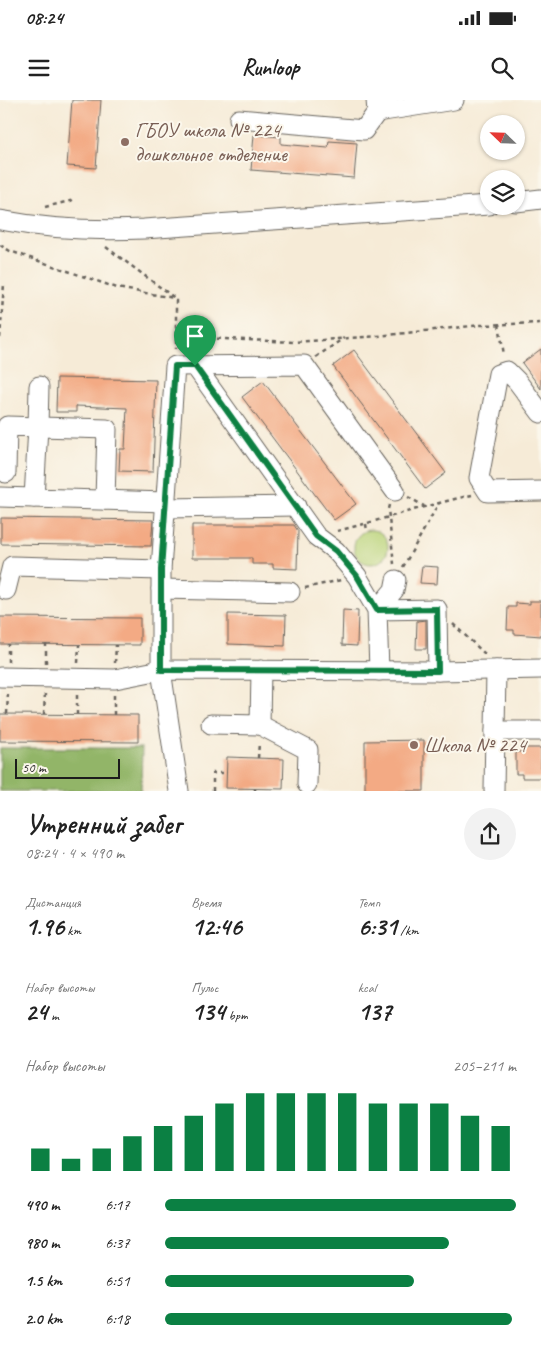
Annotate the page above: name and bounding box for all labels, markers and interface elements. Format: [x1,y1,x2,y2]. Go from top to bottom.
text: 08:24 [25,6,63,30]
icon: menu [25,54,53,82]
text: Runloop [242,54,299,82]
icon: search [488,54,516,82]
north arrow [480,115,525,160]
map controls [480,115,525,215]
place label: ГБОУ школа № 224 дошкольное отделение [135,117,288,167]
marker: ГБОУ школа № 224 дошкольное отделение [119,136,131,148]
button: layers [480,170,525,215]
pin [174,315,216,366]
icon: arrive [181,322,209,350]
place label: Школа № 224 [424,732,529,758]
marker: Школа № 224 [408,739,420,751]
scale bar [15,756,120,779]
text: 50 m [22,759,46,776]
text: Утренний забег [25,806,181,841]
button: share [464,808,516,860]
text: 08:24 · 4 × 490 m [25,843,124,863]
text: Дистанция [25,894,81,911]
text: Время [191,894,221,911]
text: Темп [358,894,380,911]
text: 1.96 [25,911,64,943]
text: 12:46 [191,911,242,943]
text: 6:31 [358,911,397,943]
text: km [64,922,81,939]
text: /km [397,922,419,939]
text: Набор высоты [25,979,94,996]
text: Пульс [191,979,218,996]
text: kcal [358,979,376,996]
text: 24 [25,996,48,1028]
text: 134 [191,996,225,1028]
text: 137 [358,996,391,1028]
text: m [48,1007,59,1024]
text: bpm [225,1007,248,1024]
text: Набор высоты [25,1056,104,1076]
text: 205–211 m [453,1056,516,1076]
text: 490 m [25,1195,59,1215]
text: 6:17 [105,1195,130,1215]
text: 980 m [25,1233,59,1253]
text: 6:37 [105,1233,130,1253]
text: 1.5 km [25,1271,62,1291]
text: 6:51 [105,1271,130,1291]
text: 2.0 km [25,1309,62,1329]
text: 6:18 [105,1309,130,1329]

